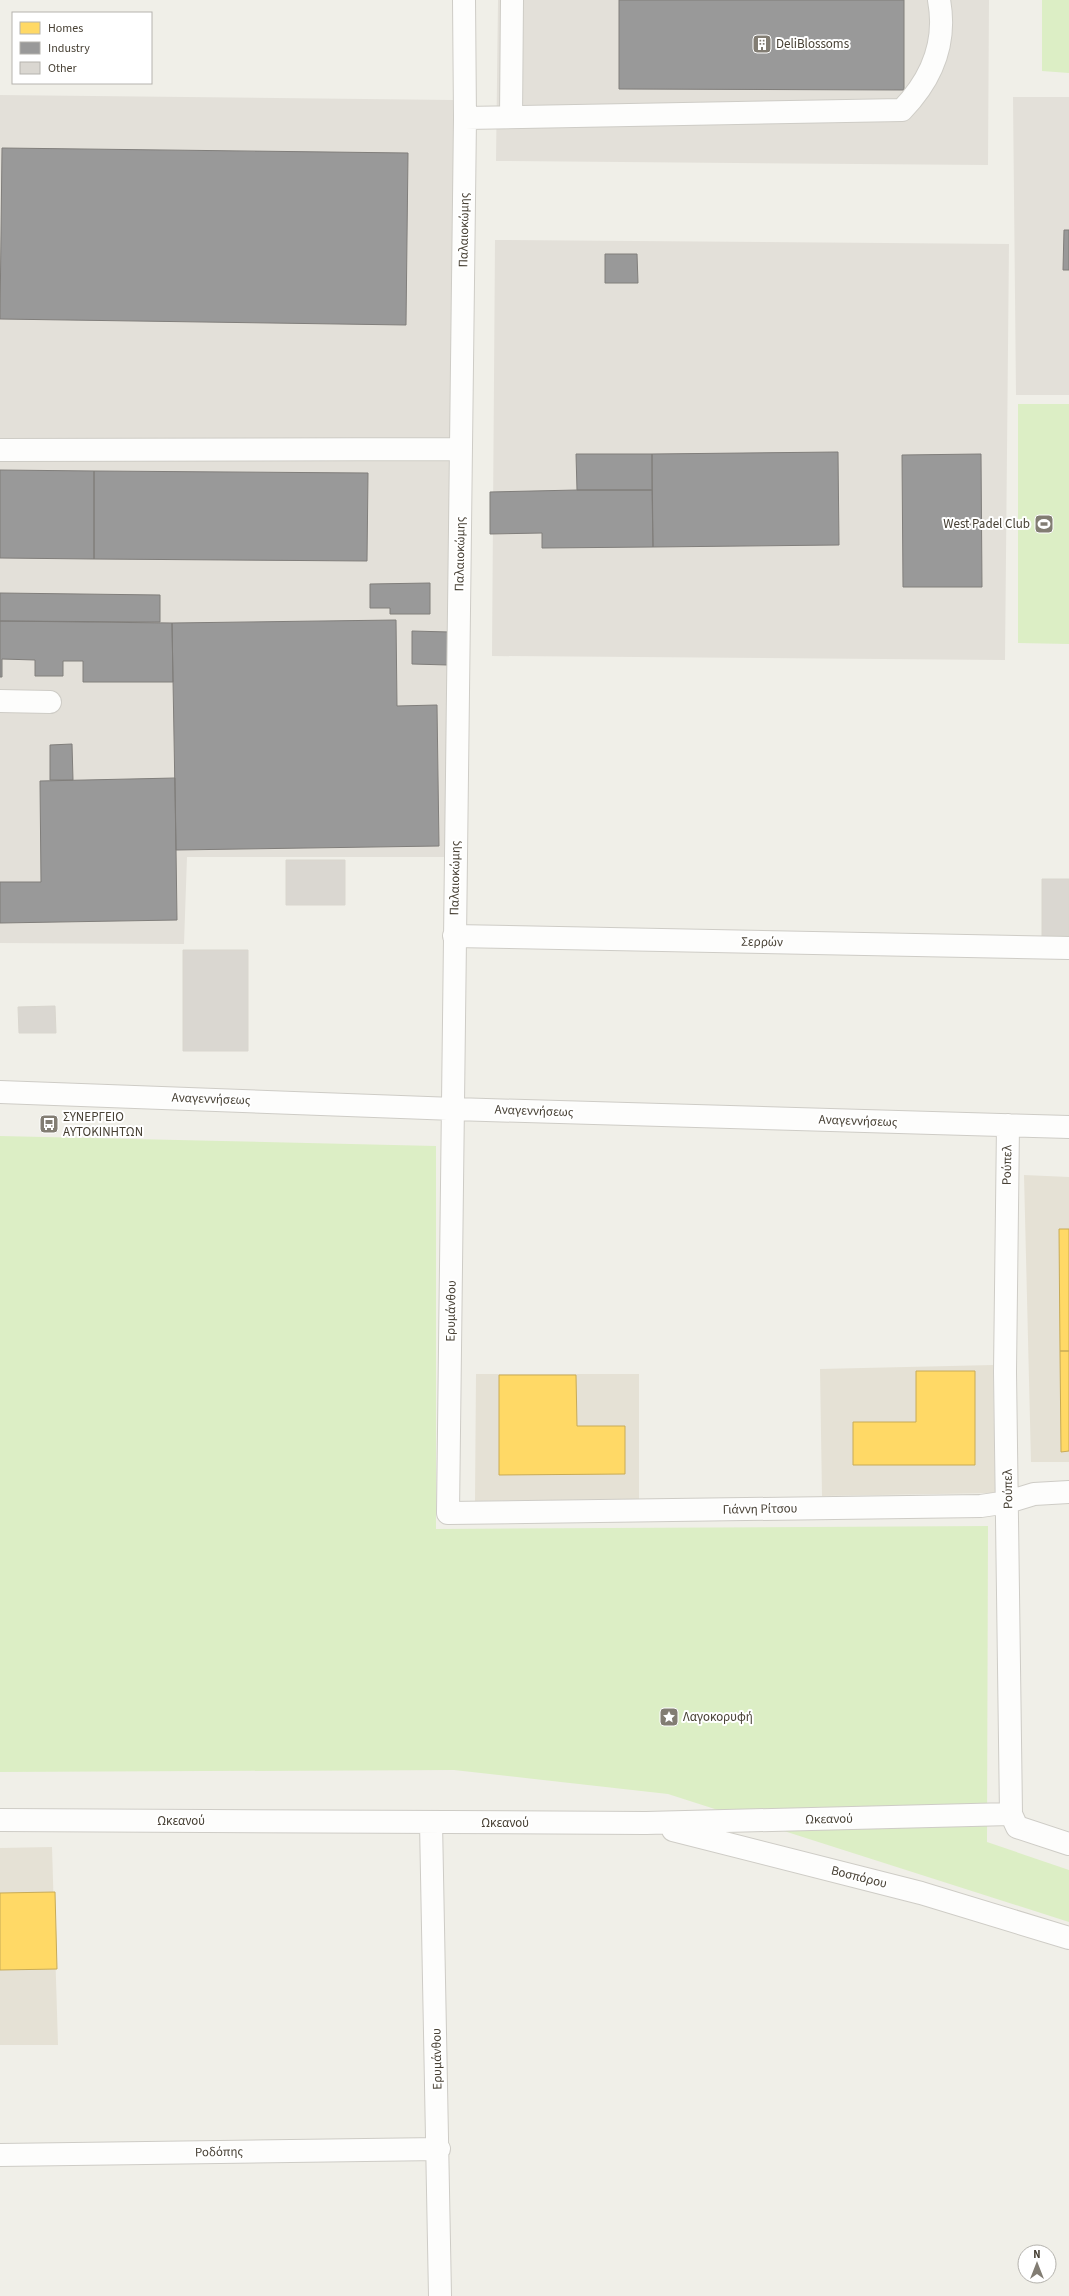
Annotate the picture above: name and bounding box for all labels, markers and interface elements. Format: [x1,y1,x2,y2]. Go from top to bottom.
legend [12,12,152,84]
text: Homes [48,20,83,37]
building icon: DeliBlossoms [751,33,773,55]
place label: DeliBlossoms [776,35,850,53]
text: Industry [48,40,90,57]
text: Other [48,60,78,77]
street label: Παλαιοκώμης [454,192,474,268]
sports icon: West Padel Club [1033,513,1055,535]
place label: West Padel Club [943,515,1030,533]
street label: Παλαιοκώμης [450,516,470,592]
street label: Παλαιοκώμης [445,840,465,916]
street label: Σερρών [741,933,783,951]
street label: Αναγεννήσεως [171,1089,251,1109]
street label: Αναγεννήσεως [494,1101,574,1121]
place label: ΣΥΝΕΡΓΕΙΟ ΑΥΤΟΚΙΝΗΤΩΝ [63,1108,143,1141]
street label: Αναγεννήσεως [818,1111,898,1131]
bus stop icon: ΣΥΝΕΡΓΕΙΟ ΑΥΤΟΚΙΝΗΤΩΝ [38,1113,60,1135]
street label: Ρούπελ [998,1144,1016,1185]
street label: Ερυμάνθου [441,1280,461,1342]
street label: Ρούπελ [999,1468,1017,1509]
street label: Γιάννη Ρίτσου [723,1499,797,1519]
place icon: Λαγοκορυφή [658,1706,680,1728]
place label: Λαγοκορυφή [683,1708,753,1726]
street label: Ωκεανού [805,1810,853,1828]
street label: Ωκεανού [157,1812,205,1830]
street label: Ωκεανού [481,1814,529,1832]
street label: Βοσπόρου [829,1861,889,1893]
street label: Ερυμάνθου [427,2028,447,2090]
street label: Ροδόπης [195,2143,244,2161]
north arrow [1017,2244,1057,2284]
text: N [1033,2247,1041,2262]

